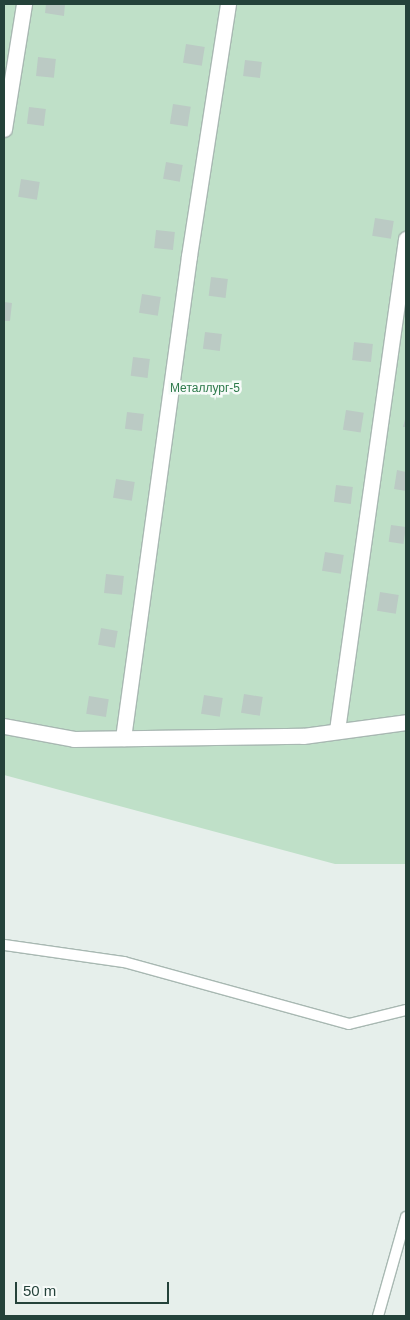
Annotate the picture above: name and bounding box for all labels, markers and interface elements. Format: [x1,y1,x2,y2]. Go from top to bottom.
park label: Металлург-5 [170,382,240,396]
scale bar [18,1272,171,1304]
text: 50 m [23,1282,56,1299]

